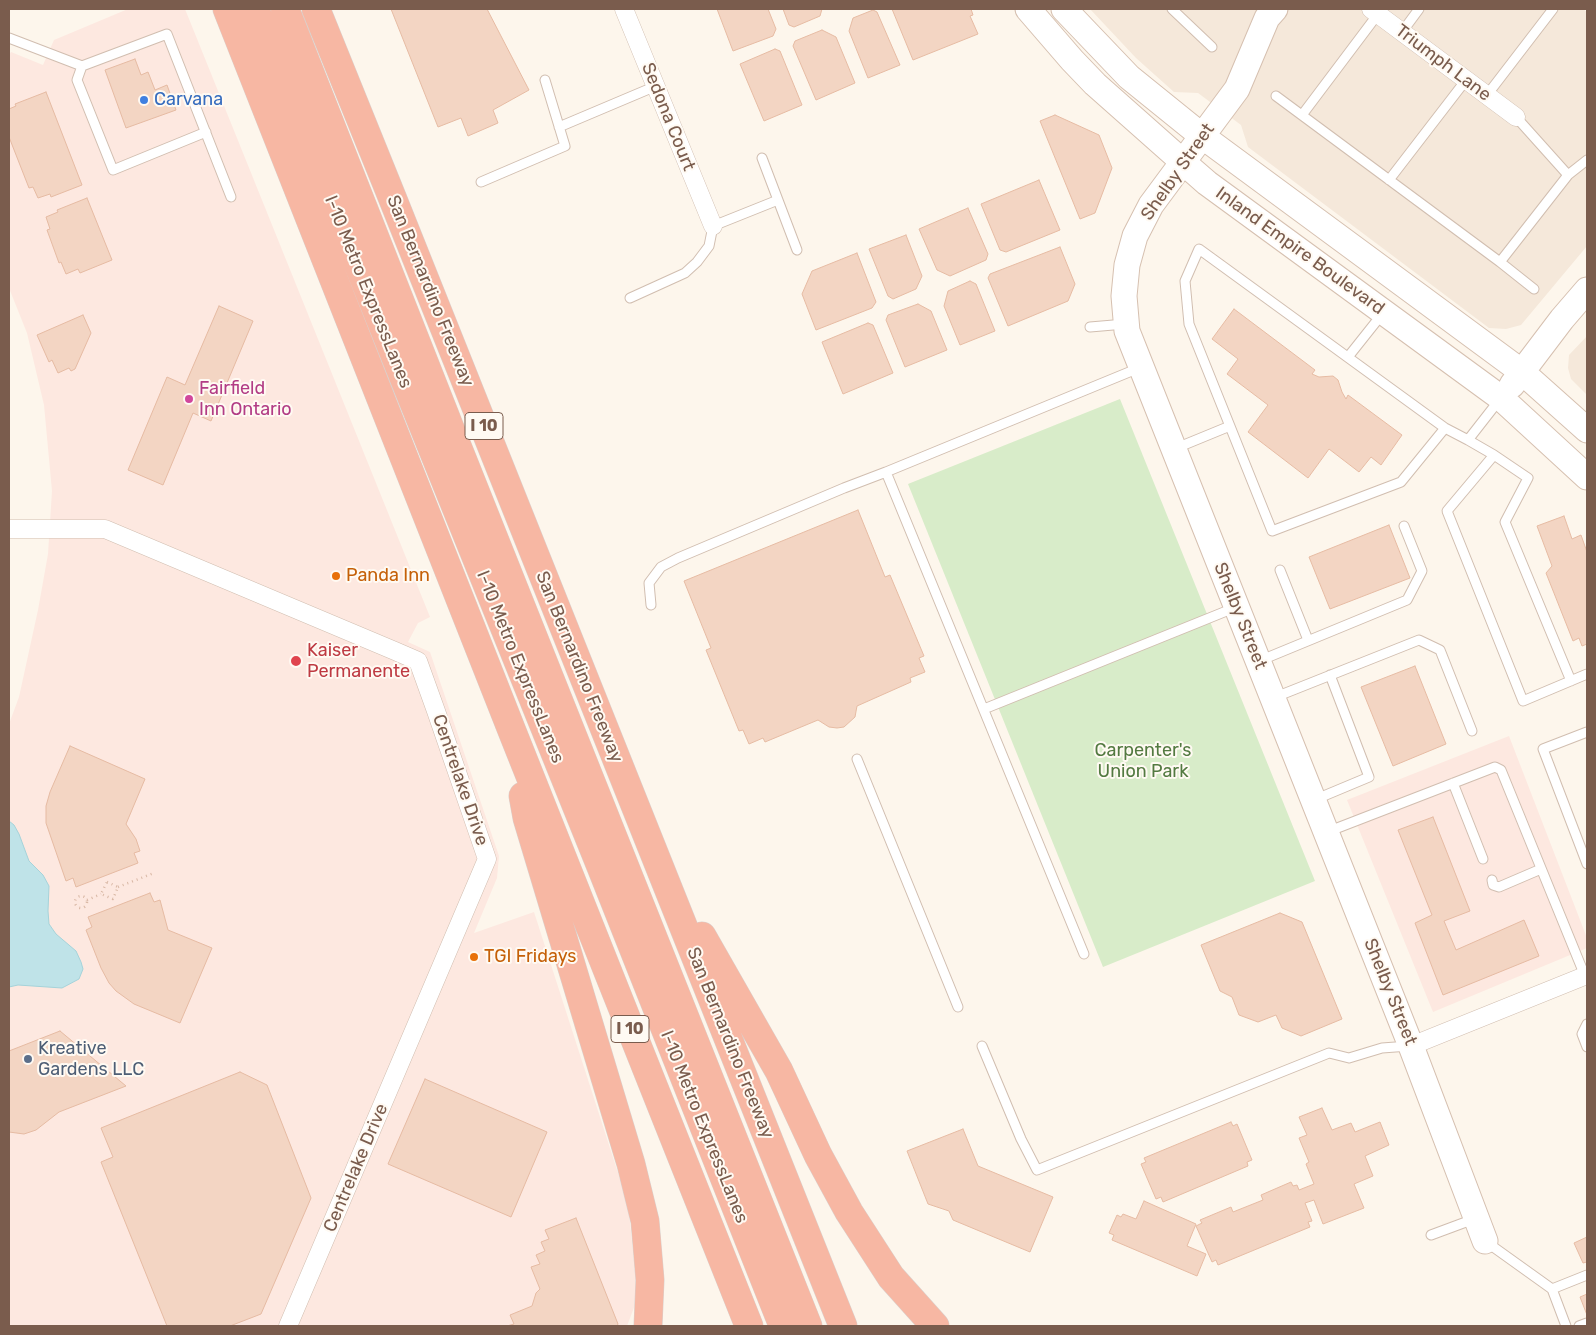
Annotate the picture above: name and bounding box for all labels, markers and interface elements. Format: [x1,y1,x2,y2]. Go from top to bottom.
street label: Triumph Lane [1391,20,1495,106]
street label: Sedona Court [637,60,699,174]
place label: Carvana [154,89,223,111]
marker: Carvana [138,94,150,106]
street label: Shelby Street [1137,119,1219,225]
street label: Inland Empire Boulevard [1211,182,1389,320]
street label: San Bernardino Freeway [382,192,478,390]
street label: I-10 Metro ExpressLanes [319,193,417,391]
place label: Fairfield Inn Ontario [199,378,292,420]
marker: Fairfield Inn Ontario [183,393,195,405]
road number: I 10 [465,412,503,440]
street label: Shelby Street [1209,559,1271,673]
place label: Panda Inn [346,565,430,587]
street label: I-10 Metro ExpressLanes [471,568,569,766]
street label: San Bernardino Freeway [531,568,627,766]
marker: Panda Inn [330,570,342,582]
place label: Kaiser Permanente [307,640,410,682]
marker: Kaiser Permanente [289,654,303,668]
street label: Centrelake Drive [427,711,493,849]
park label: Carpenter's Union Park [1094,740,1192,782]
street label: Shelby Street [1359,935,1421,1049]
street label: San Bernardino Freeway [682,944,778,1142]
place label: TGI Fridays [484,946,576,968]
marker: TGI Fridays [468,951,480,963]
road number: I 10 [611,1016,649,1042]
street label: I-10 Metro ExpressLanes [655,1028,753,1226]
place label: Kreative Gardens LLC [38,1038,144,1080]
marker: Kreative Gardens LLC [22,1053,34,1065]
street label: Centrelake Drive [319,1100,393,1236]

